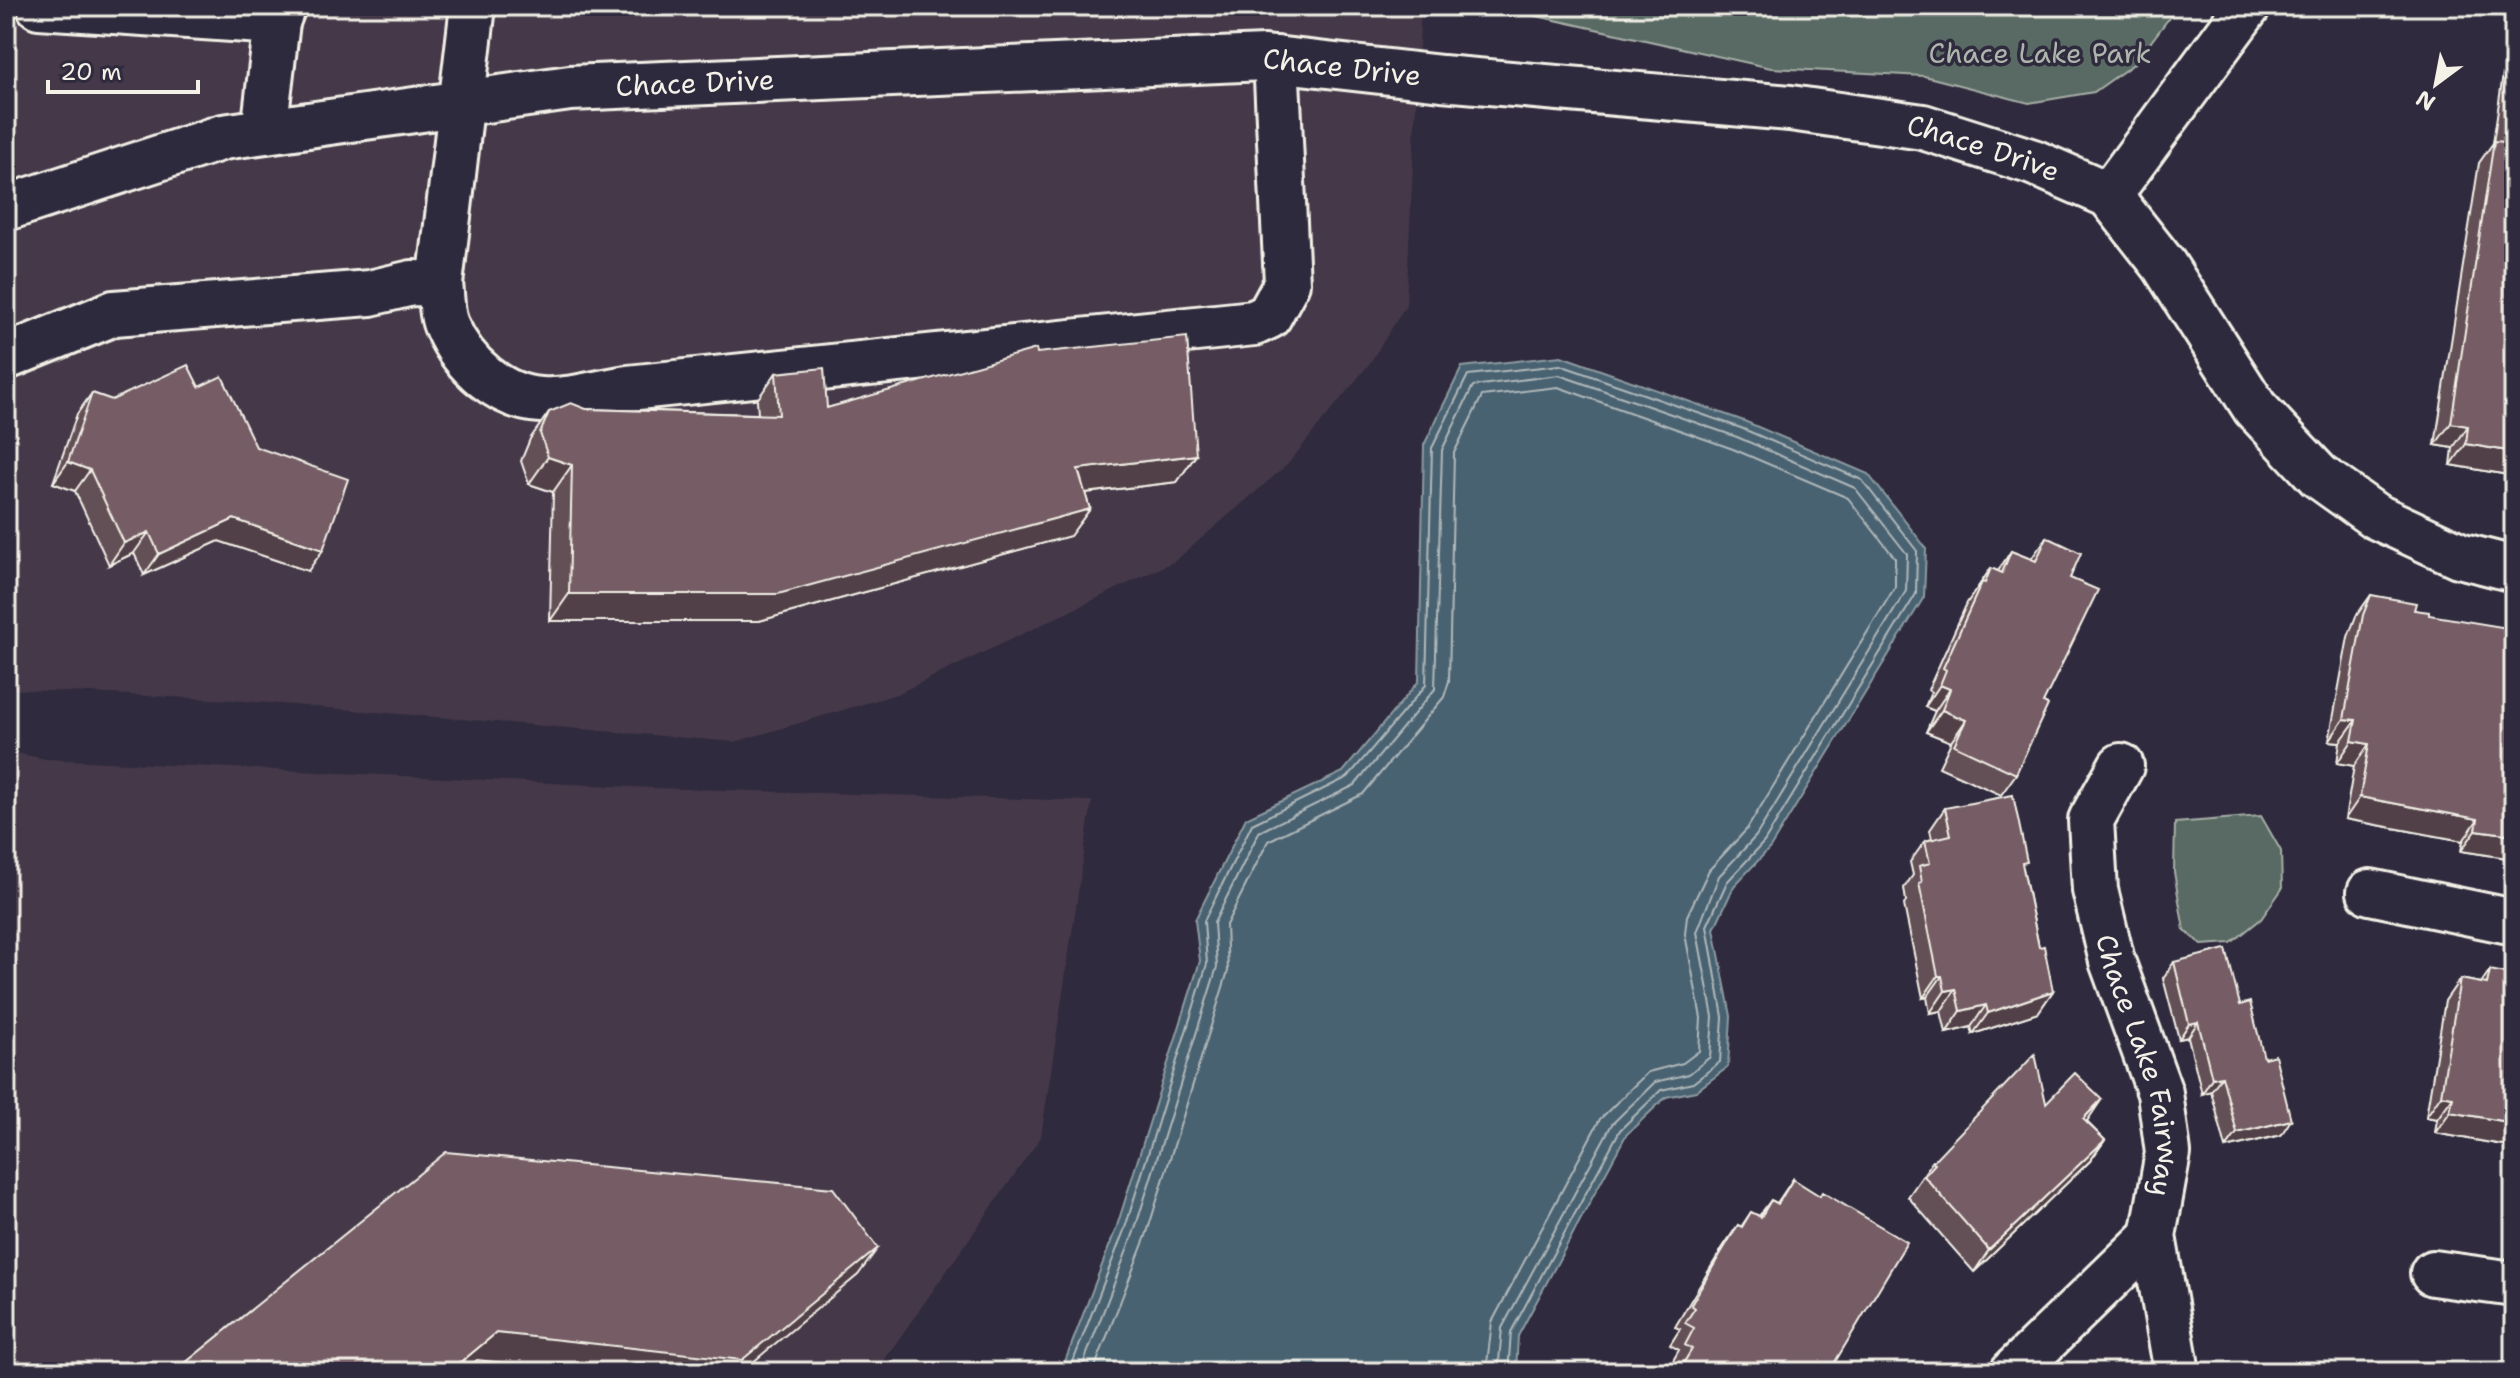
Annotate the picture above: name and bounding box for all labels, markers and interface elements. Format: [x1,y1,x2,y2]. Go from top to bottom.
park label: Chace Lake Park [1928,34,2152,72]
street label: Chace Drive [1261,39,1423,95]
scale bar [48,44,198,94]
north arrow [2396,44,2476,124]
text: 20 m [60,56,122,88]
street label: Chace Drive [615,60,775,105]
text: N [2411,84,2441,117]
street label: Chace Drive [1905,106,2066,191]
street label: Chace Lake Fairway [2087,930,2188,1200]

